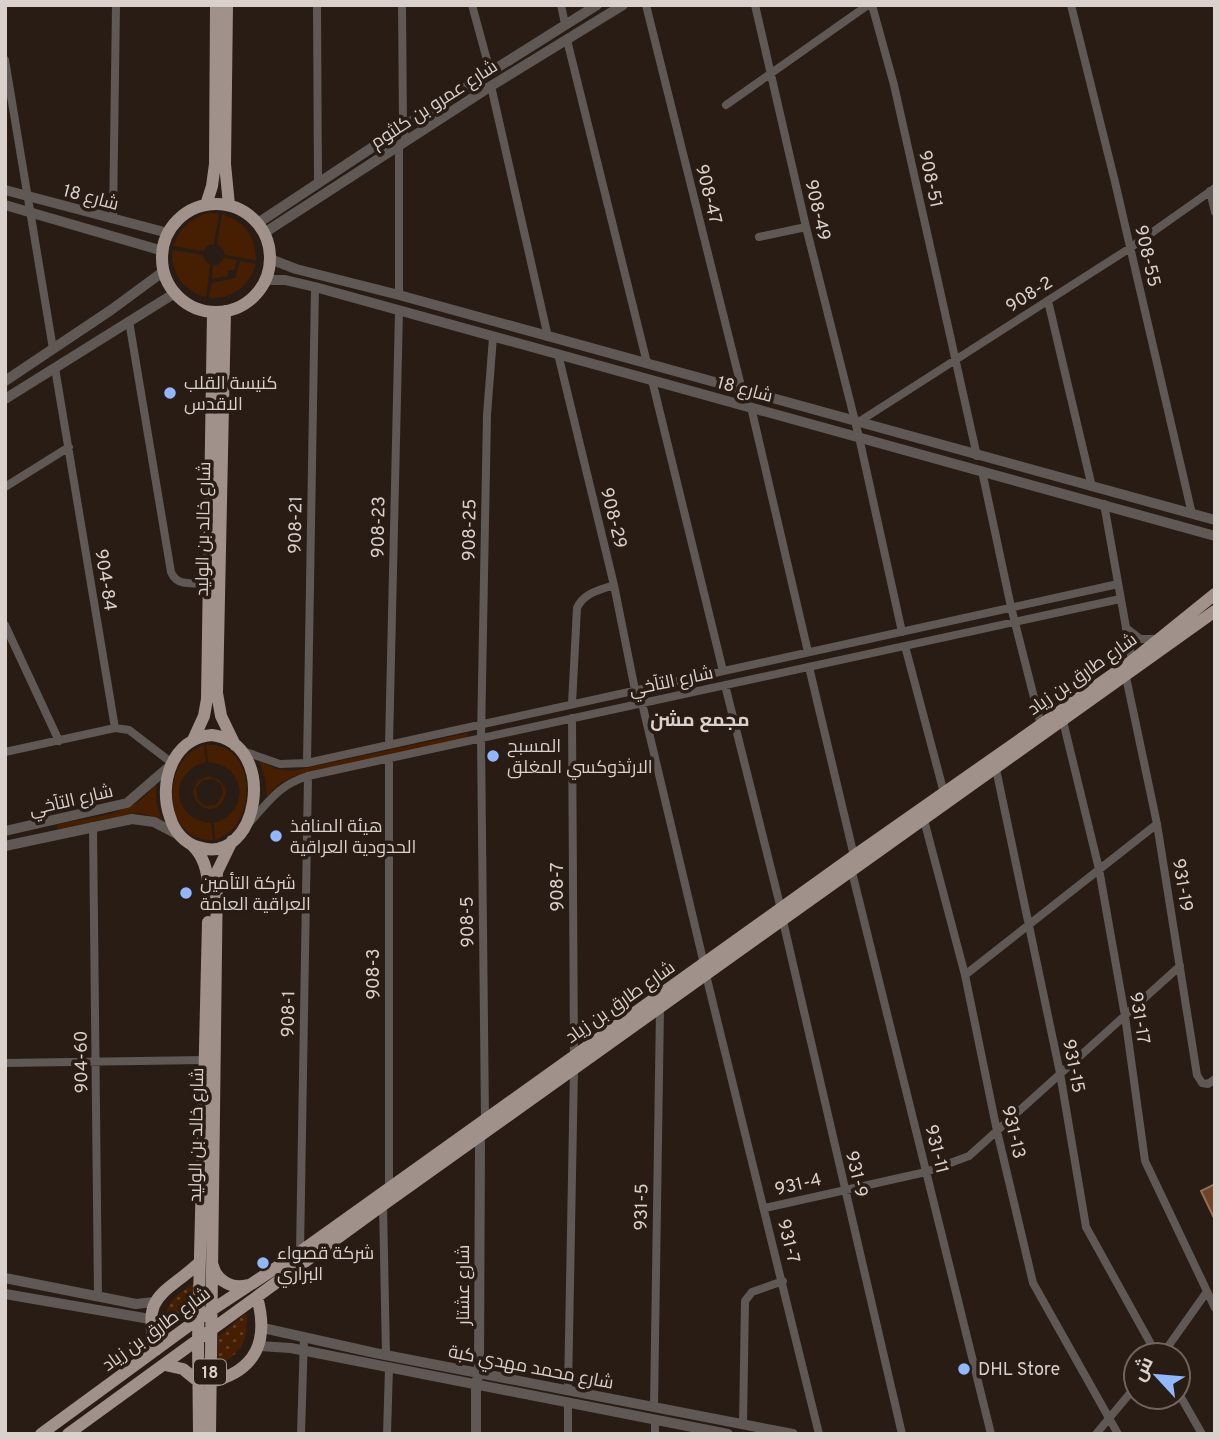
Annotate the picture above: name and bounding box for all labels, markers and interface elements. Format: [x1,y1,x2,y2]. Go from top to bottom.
street label: شارع عمرو بن كلثوم [367,56,503,155]
street label: 908-51 [912,148,947,210]
street label: 908-47 [689,162,726,227]
street label: 908-49 [798,178,835,243]
street label: شارع 18 [60,180,121,217]
street label: 908-55 [1128,223,1165,289]
street label: 908-2 [1002,272,1058,319]
street label: شارع 18 [714,372,775,409]
place label: كنيسة القلب الاقدس [184,373,277,417]
marker: كنيسة القلب الاقدس [162,385,178,401]
street label: شارع خالد بن الوليد [192,461,217,597]
street label: 908-29 [594,485,631,551]
street label: 908-21 [284,496,309,554]
street label: 908-23 [367,496,392,558]
street label: 908-25 [458,499,483,561]
street label: 904-84 [88,547,121,613]
street label: شارع طارق بن زياد [1023,629,1142,722]
street label: شارع التآخي [627,662,716,704]
district label: مجمع مشن [650,709,750,733]
place label: المسبح الارثذوكسي المغلق [507,736,653,780]
marker: المسبح الارثذوكسي المغلق [485,748,501,764]
street label: شارع التآخي [27,781,116,823]
place label: هيئة المنافذ الحدودية العراقية [290,816,416,860]
marker: هيئة المنافذ الحدودية العراقية [268,828,284,844]
street label: 931-19 [1166,857,1197,914]
street label: 908-7 [547,863,570,911]
place label: شركة التأمين العراقية العامة [200,872,311,917]
marker: شركة التأمين العراقية العامة [178,885,194,901]
street label: 908-5 [457,896,480,948]
street label: 908-3 [363,948,386,1000]
street label: شارع طارق بن زياد [561,957,680,1050]
street label: 908-1 [278,990,301,1038]
street label: 931-17 [1123,991,1154,1046]
street label: 904-60 [70,1030,95,1094]
street label: 931-15 [1056,1038,1089,1095]
street label: شارع خالد بن الوليد [185,1067,210,1203]
street label: 931-13 [995,1104,1030,1161]
street label: 931-11 [918,1122,953,1176]
street label: 931-9 [839,1149,872,1200]
street label: 931-4 [773,1169,824,1202]
street label: 931-5 [631,1183,654,1231]
street label: 931-7 [771,1217,804,1266]
place label: شركة قصواء البراري [277,1243,374,1288]
street label: شارع عشتار [453,1245,476,1326]
marker: شركة قصواء البراري [255,1255,271,1271]
street label: شارع طارق بن زياد [98,1283,216,1377]
street label: شارع محمد مهدي كبة [446,1341,615,1397]
north arrow [1122,1341,1192,1411]
text: ش [1127,1353,1160,1386]
place label: DHL Store [978,1359,1060,1382]
road number: 18 [194,1360,226,1384]
marker: DHL Store [956,1361,972,1377]

